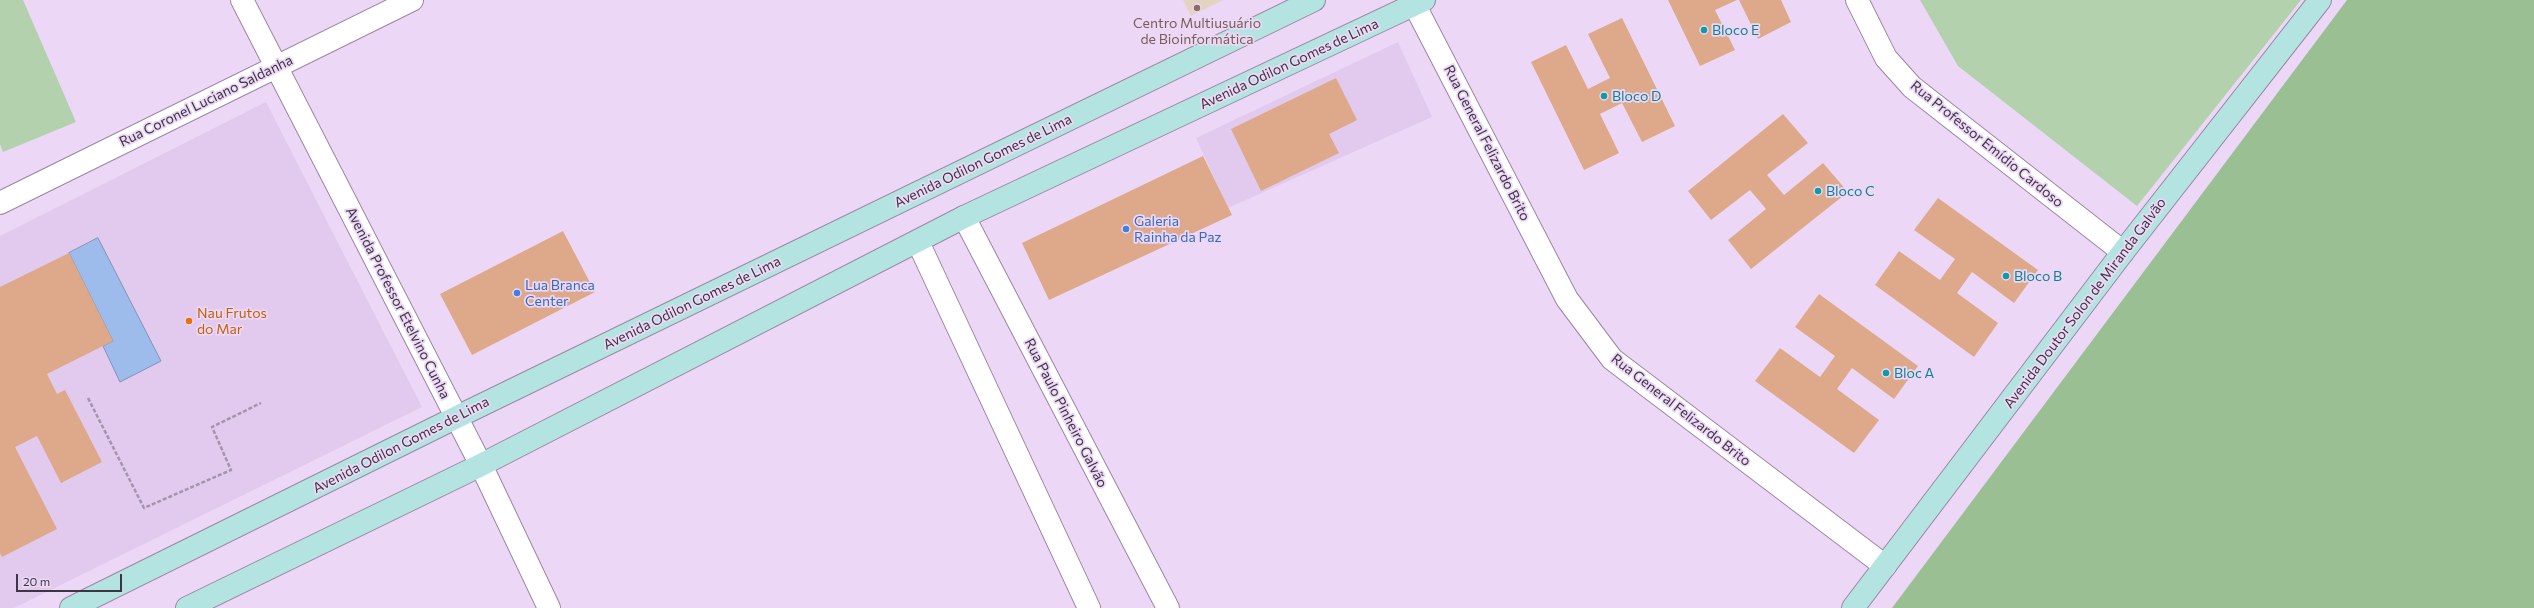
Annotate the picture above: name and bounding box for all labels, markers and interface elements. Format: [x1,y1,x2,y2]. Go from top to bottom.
marker: Centro Multiusuário de Bioinformática [1192,3,1202,13]
place label: Centro Multiusuário de Bioinformática [1133,15,1261,48]
street label: Avenida Odilon Gomes de Lima [1197,15,1381,113]
place label: Bloco E [1712,22,1759,38]
marker: Bloco E [1699,25,1709,35]
street label: Rua Coronel Luciano Saldanha [116,52,296,150]
street label: Rua General Felizardo Brito [1440,62,1534,224]
street label: Rua Professor Emídio Cardoso [1907,77,2067,211]
place label: Bloco D [1612,88,1661,104]
marker: Bloco D [1599,91,1609,101]
street label: Avenida Odilon Gomes de Lima [891,111,1075,211]
place label: Bloco C [1826,183,1875,199]
marker: Bloco C [1813,186,1823,196]
street label: Avenida Doutor Solon de Miranda Galvão [2000,195,2170,411]
street label: Avenida Professor Etelvino Cunha [342,204,454,402]
place label: Galeria Rainha da Paz [1134,213,1221,246]
marker: Galeria Rainha da Paz [1121,224,1131,234]
street label: Avenida Odilon Gomes de Lima [600,253,784,353]
place label: Bloco B [2014,268,2062,284]
marker: Bloco B [2001,271,2011,281]
place label: Lua Branca Center [525,277,595,310]
marker: Lua Branca Center [512,288,522,298]
place label: Nau Frutos do Mar [197,305,267,338]
marker: Nau Frutos do Mar [184,316,194,326]
street label: Rua Paulo Pinheiro Galvão [1021,336,1111,490]
street label: Rua General Felizardo Brito [1608,350,1754,470]
place label: Bloc A [1894,365,1934,381]
marker: Bloc A [1881,368,1891,378]
street label: Avenida Odilon Gomes de Lima [310,393,492,497]
scale bar [18,566,124,592]
text: 20 m [23,574,50,588]

